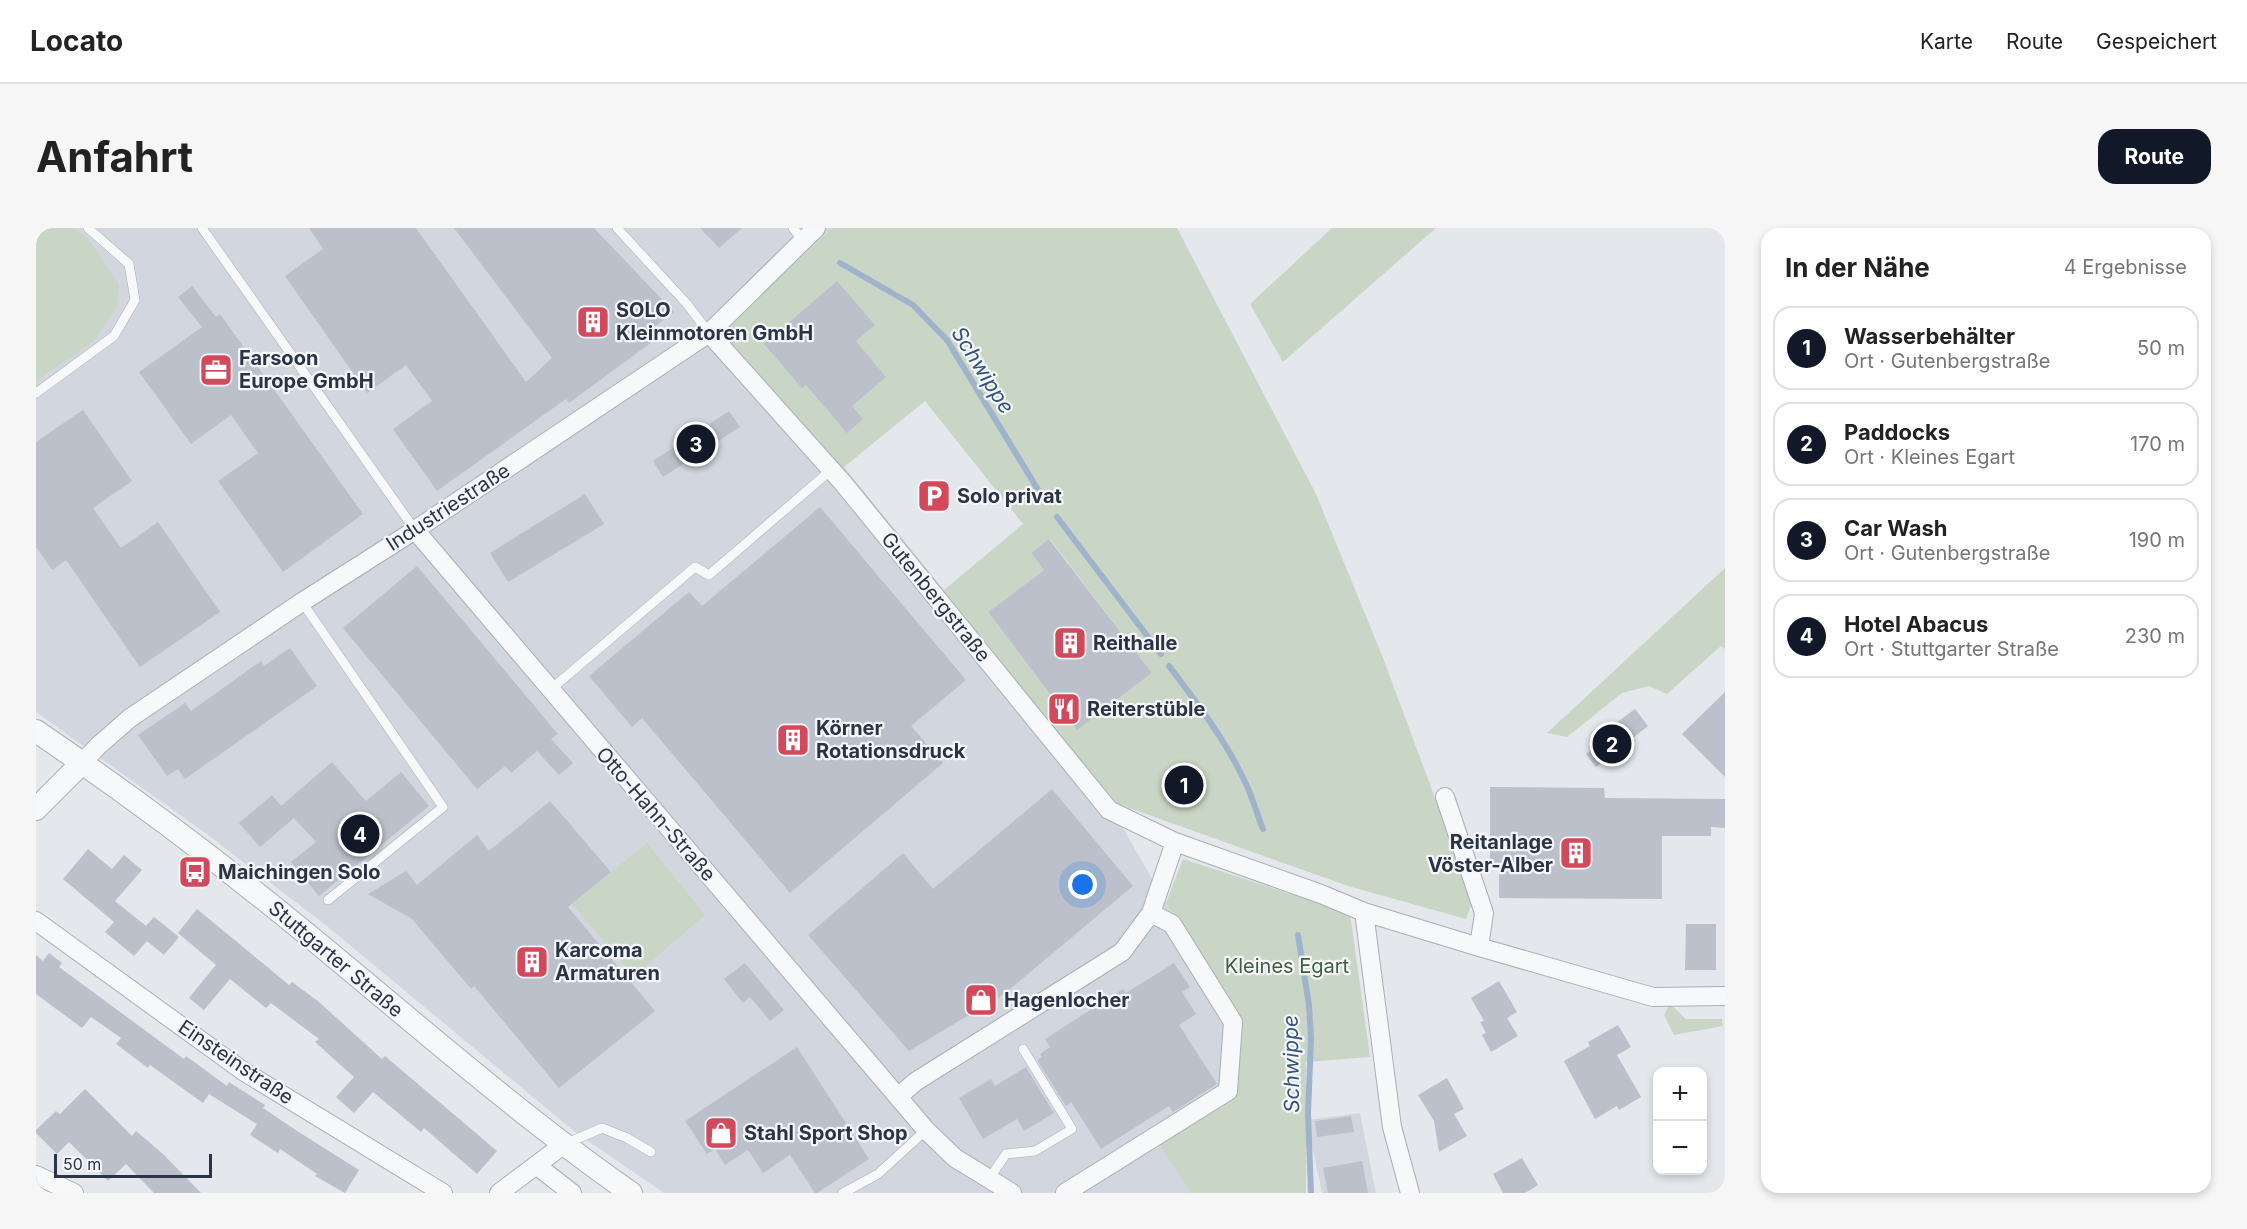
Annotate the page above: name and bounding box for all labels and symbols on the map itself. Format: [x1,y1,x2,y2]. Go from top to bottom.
place label: SOLO Kleinmotoren GmbH [616,298,813,345]
building icon: SOLO Kleinmotoren GmbH [575,304,611,340]
water label: Schwippe [946,322,1020,418]
place label: Farsoon Europe GmbH [239,346,374,393]
office icon: Farsoon Europe GmbH [198,352,234,388]
pin: 3 [676,422,716,466]
street label: Industriestraße [382,458,514,556]
parking icon: Solo privat [916,478,952,514]
place label: Solo privat [957,484,1062,508]
street label: Gutenbergstraße [876,527,996,667]
building icon: Reithalle [1052,625,1088,661]
place label: Reithalle [1093,631,1178,655]
restaurant icon: Reiterstüble [1046,691,1082,727]
place label: Reiterstüble [1087,697,1205,721]
place label: Körner Rotationsdruck [816,716,966,763]
building icon: Körner Rotationsdruck [775,722,811,758]
pin: 2 [1592,722,1632,766]
street label: Otto-Hahn-Straße [591,742,721,886]
pin: 1 [1164,762,1204,808]
pin: 4 [340,812,380,856]
place label: Reitanlage Vöster-Alber [1428,830,1553,877]
building icon: Reitanlage Vöster-Alber [1558,835,1594,871]
bus stop icon: Maichingen Solo [177,854,213,890]
place label: Maichingen Solo [218,860,381,884]
your location [1068,870,1097,899]
street label: Stuttgarter Straße [264,896,408,1022]
place label: Karcoma Armaturen [555,938,660,985]
building icon: Karcoma Armaturen [514,944,550,980]
park label: Kleines Egart [1225,954,1350,978]
shop icon: Hagenlocher [963,982,999,1018]
place label: Hagenlocher [1004,988,1130,1012]
street label: Einsteinstraße [174,1015,298,1109]
water label: Schwippe [1278,1015,1304,1113]
shop icon: Stahl Sport Shop [703,1115,739,1151]
place label: Stahl Sport Shop [744,1121,908,1145]
scale bar [54,1151,212,1178]

